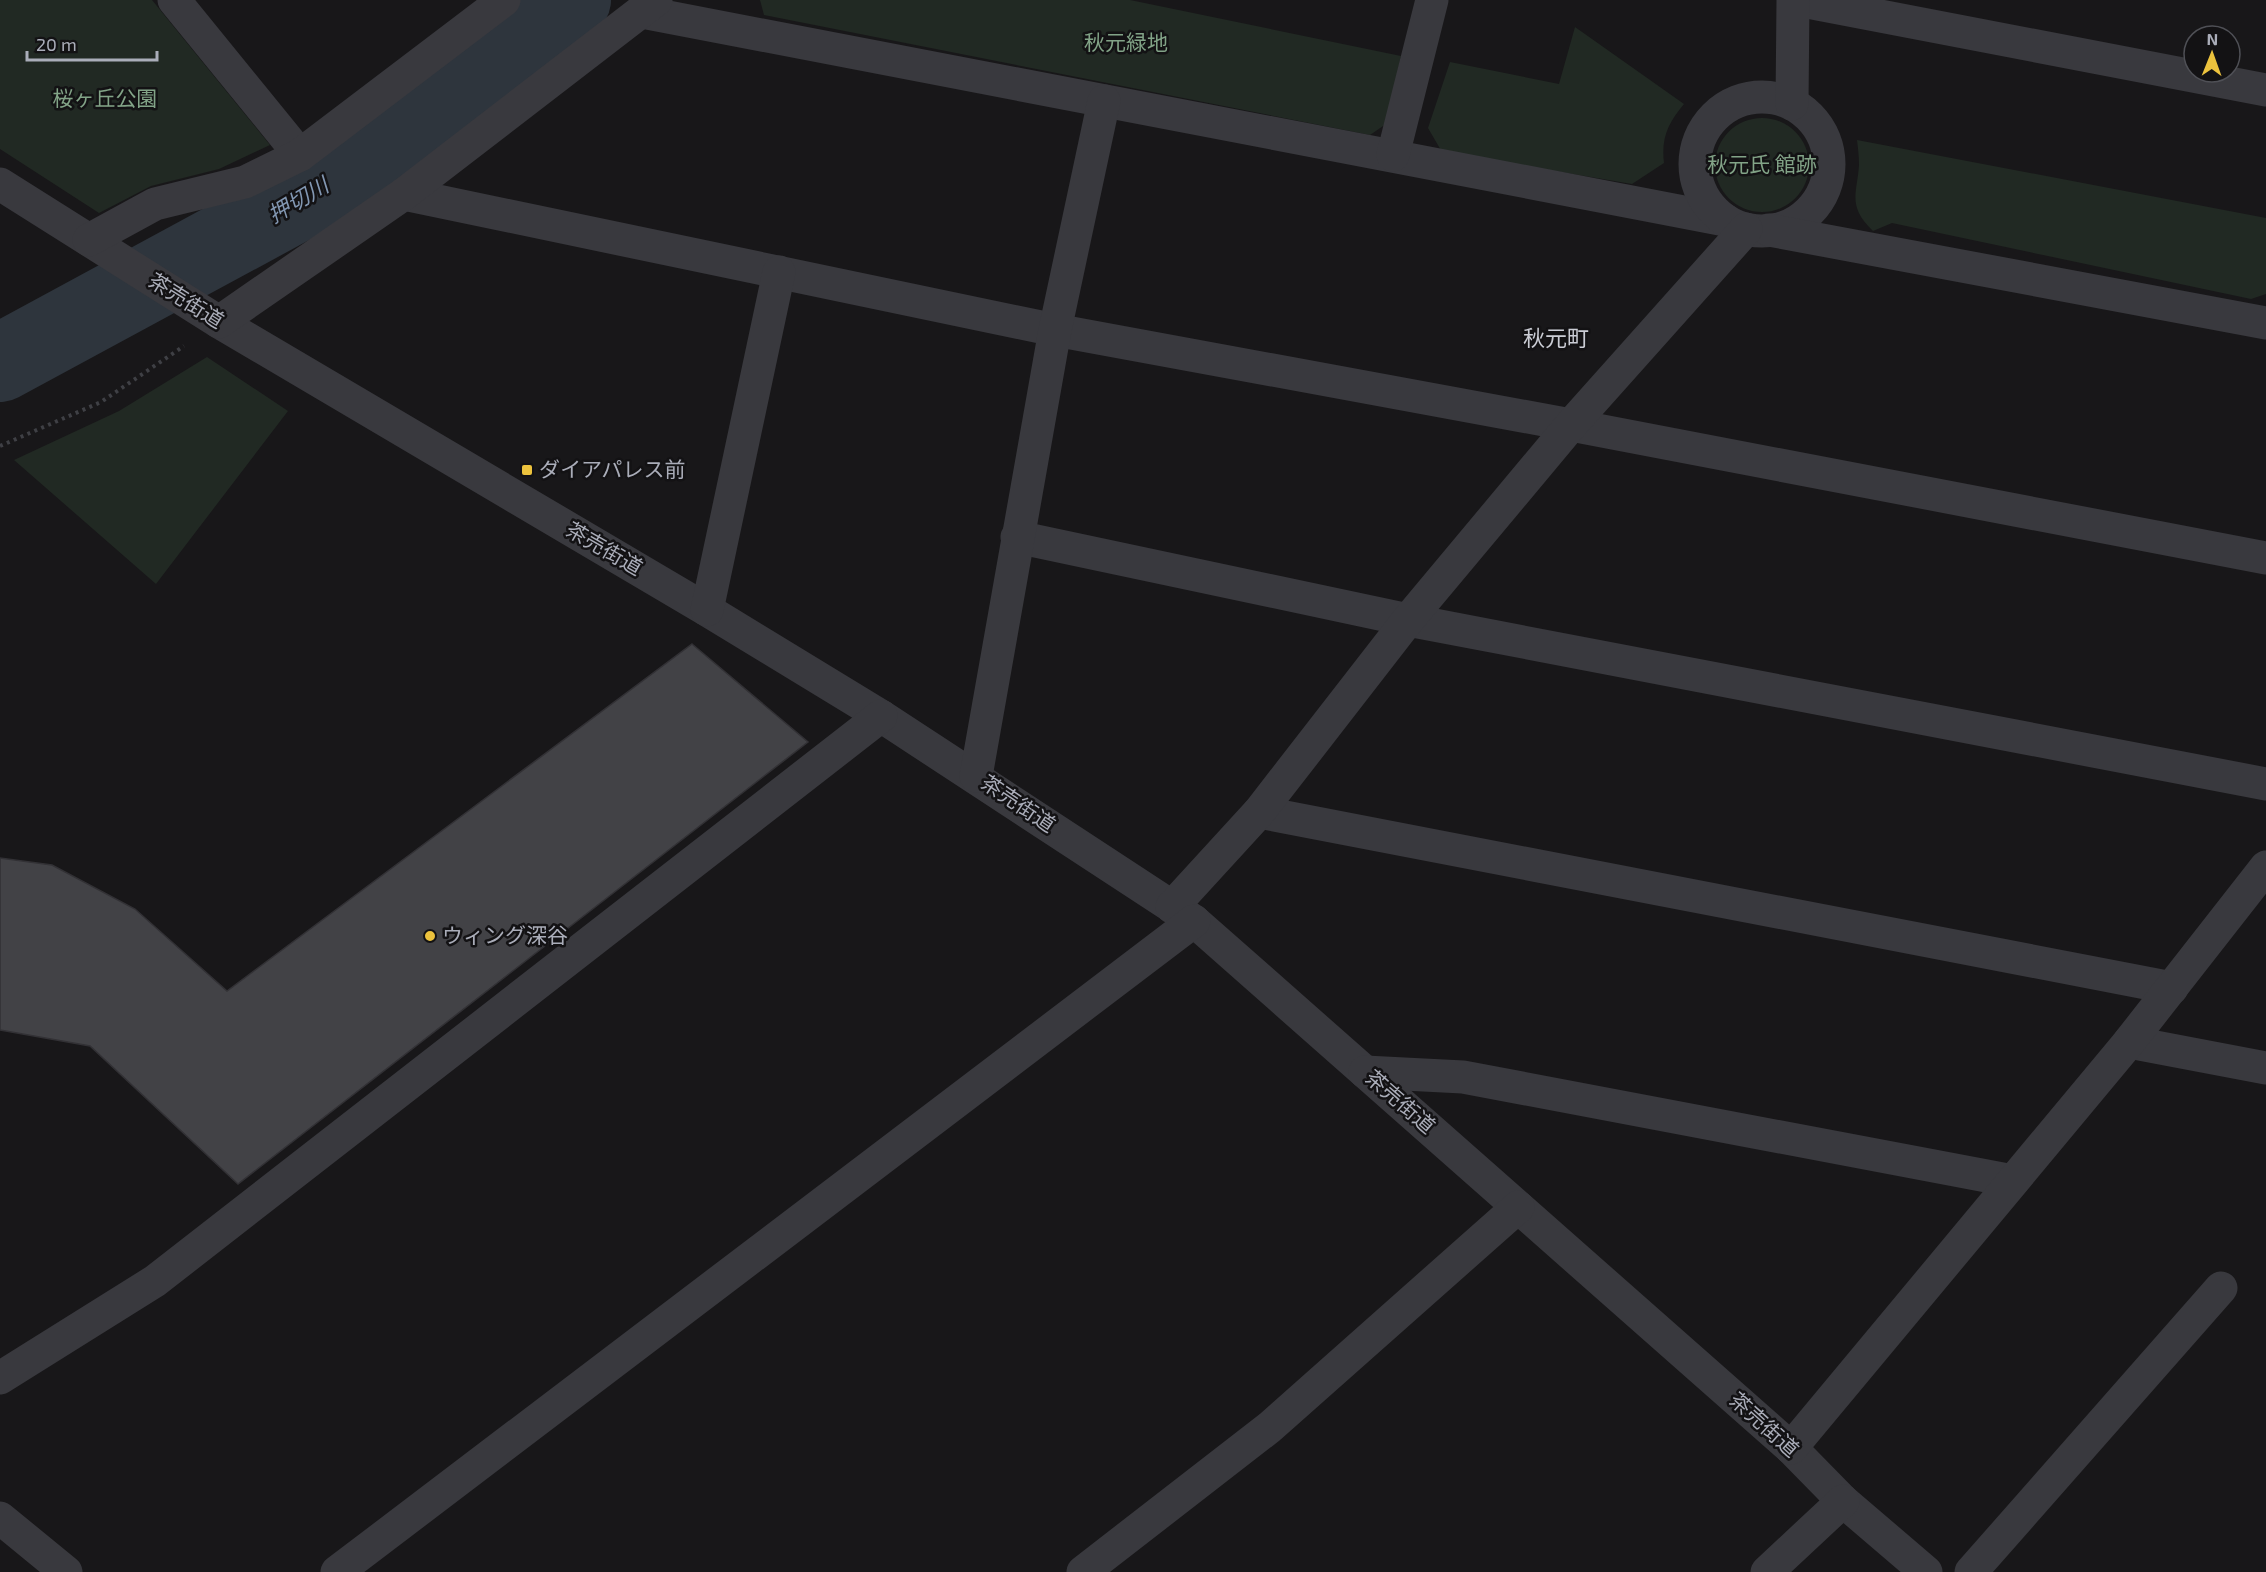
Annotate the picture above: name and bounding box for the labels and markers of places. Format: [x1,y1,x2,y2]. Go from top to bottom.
place label: ダイアパレス前 [539,456,686,481]
marker: ダイアパレス前 [520,463,534,477]
place label: ウィング深谷 [442,922,568,947]
marker: ウィング深谷 [423,929,437,943]

